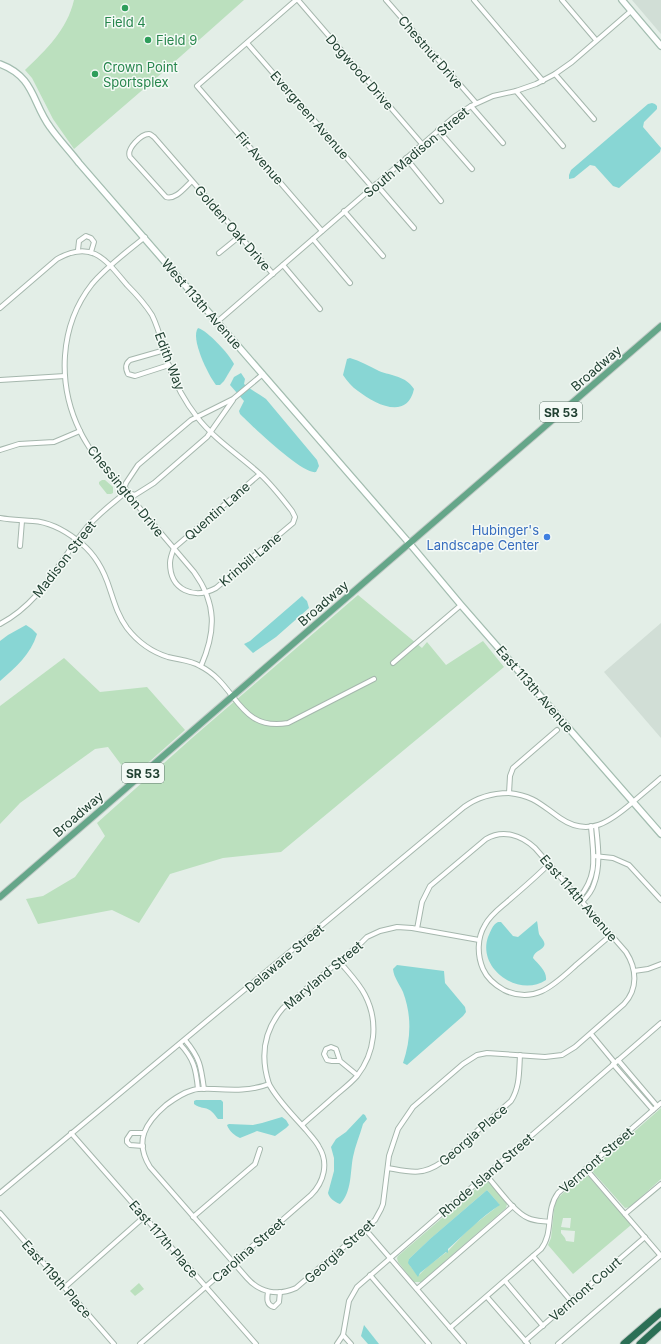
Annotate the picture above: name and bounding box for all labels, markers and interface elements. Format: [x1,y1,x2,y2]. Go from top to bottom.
marker: Field 4 [120,3,130,13]
street label: Chestnut Drive [395,12,467,92]
place label: Field 4 [104,14,146,30]
street label: Dogwood Drive [323,31,397,113]
place label: Field 9 [156,32,197,48]
marker: Field 9 [143,35,153,45]
place label: Crown Point Sportsplex [103,59,178,90]
street label: Evergreen Avenue [267,68,353,162]
marker: Crown Point Sportsplex [90,69,100,79]
street label: South Madison Street [360,103,472,201]
street label: Fir Avenue [233,128,287,188]
street label: Golden Oak Drive [192,182,274,274]
street label: West 113th Avenue [158,256,246,352]
street label: Edith Way [152,330,188,392]
street label: Broadway [568,342,624,394]
road number: SR 53 [540,402,582,422]
street label: Chessington Drive [84,442,168,540]
street label: Quentin Lane [181,478,253,544]
street label: Madison Street [29,517,99,601]
place label: Hubinger's Landscape Center [426,522,539,553]
street label: Krinbill Lane [216,529,284,589]
marker: Hubinger's Landscape Center [542,532,552,542]
street label: Broadway [295,577,351,629]
street label: East 113th Avenue [493,642,577,736]
road number: SR 53 [122,763,164,783]
street label: Broadway [50,788,106,840]
street label: East 114th Avenue [537,851,621,945]
street label: Delaware Street [241,920,327,996]
street label: Maryland Street [280,937,366,1013]
street label: Georgia Place [435,1101,511,1169]
street label: Vermont Street [556,1124,636,1196]
street label: Rhode Island Street [436,1130,536,1220]
street label: East 117th Place [126,1197,202,1281]
street label: Carolina Street [208,1214,288,1286]
street label: Georgia Street [301,1215,377,1287]
street label: East 119th Place [19,1237,95,1321]
street label: Vermont Court [546,1253,624,1325]

